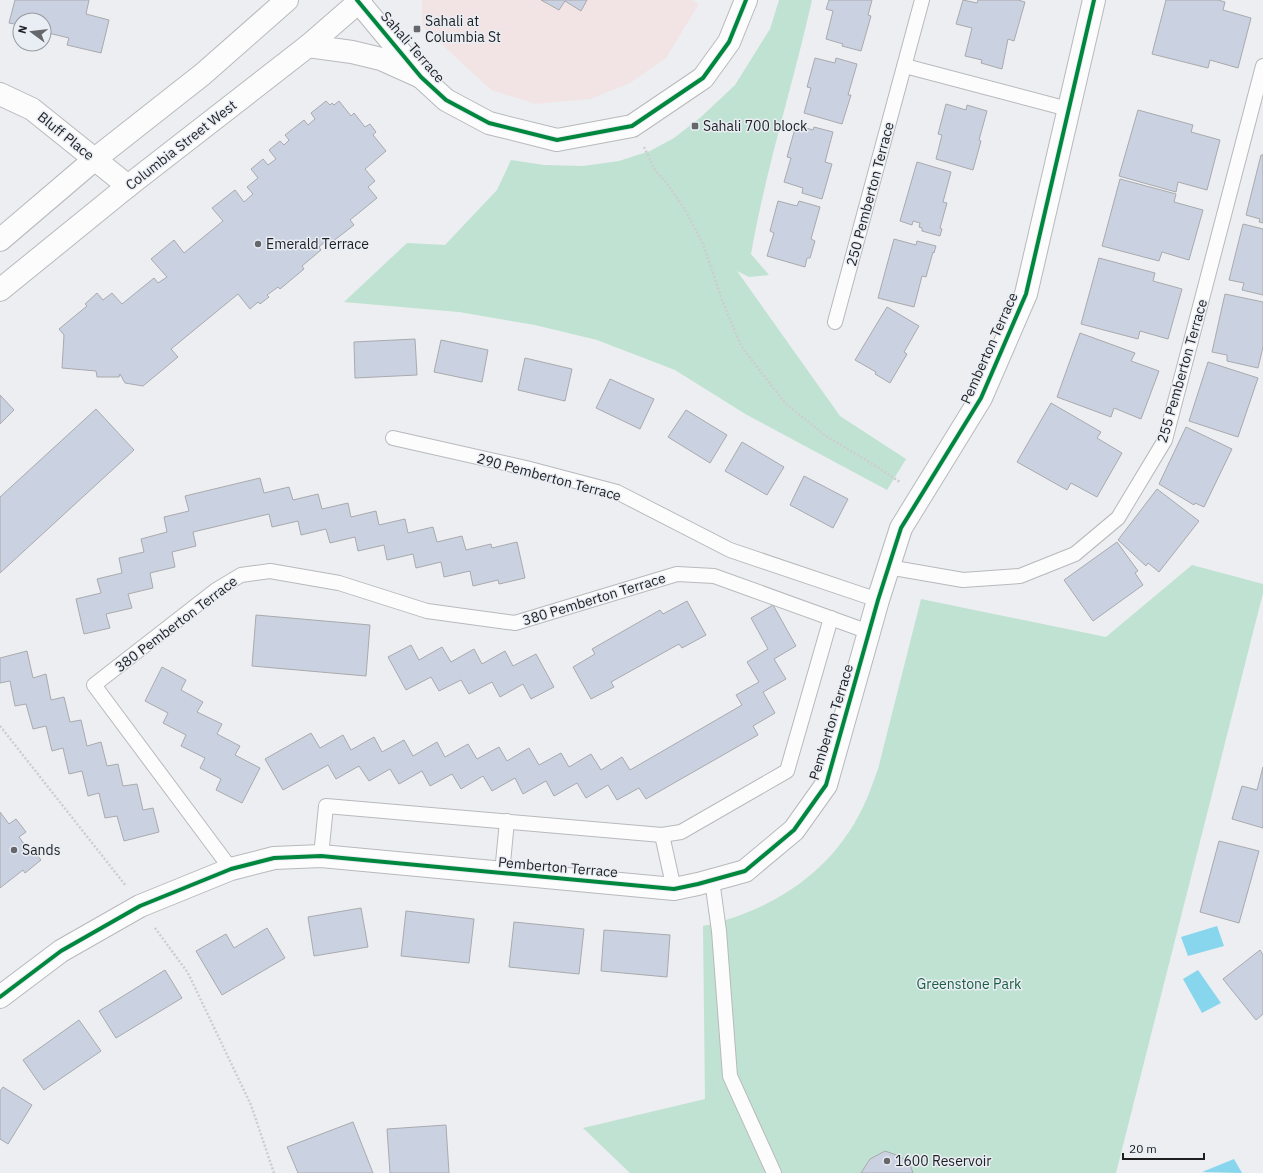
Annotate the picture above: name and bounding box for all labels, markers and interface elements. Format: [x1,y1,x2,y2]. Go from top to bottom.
street label: Sahali Terrace [377,8,449,87]
north arrow [12,12,52,52]
place label: Sahali at Columbia St [425,12,501,46]
text: N [15,24,30,35]
marker: Sahali at Columbia St [412,24,422,34]
street label: Columbia Street West [122,96,240,194]
street label: Bluff Place [34,108,98,164]
place label: Sahali 700 block [703,117,808,135]
street label: 250 Pemberton Terrace [842,120,898,268]
marker: Sahali 700 block [690,121,700,131]
place label: Emerald Terrace [266,235,369,253]
marker: Emerald Terrace [253,239,263,249]
street label: Pemberton Terrace [956,289,1022,407]
street label: 255 Pemberton Terrace [1153,297,1211,445]
street label: 290 Pemberton Terrace [475,449,623,505]
street label: 380 Pemberton Terrace [520,569,668,629]
street label: 380 Pemberton Terrace [111,572,241,676]
street label: Pemberton Terrace [805,662,857,782]
place label: Sands [22,841,61,859]
marker: Sands [9,845,19,855]
street label: Pemberton Terrace [497,853,619,881]
park label: Greenstone Park [917,975,1022,993]
scale bar [1123,1135,1204,1161]
text: 20 m [1129,1141,1157,1156]
place label: 1600 Reservoir [895,1152,991,1170]
marker: 1600 Reservoir [882,1156,892,1166]

